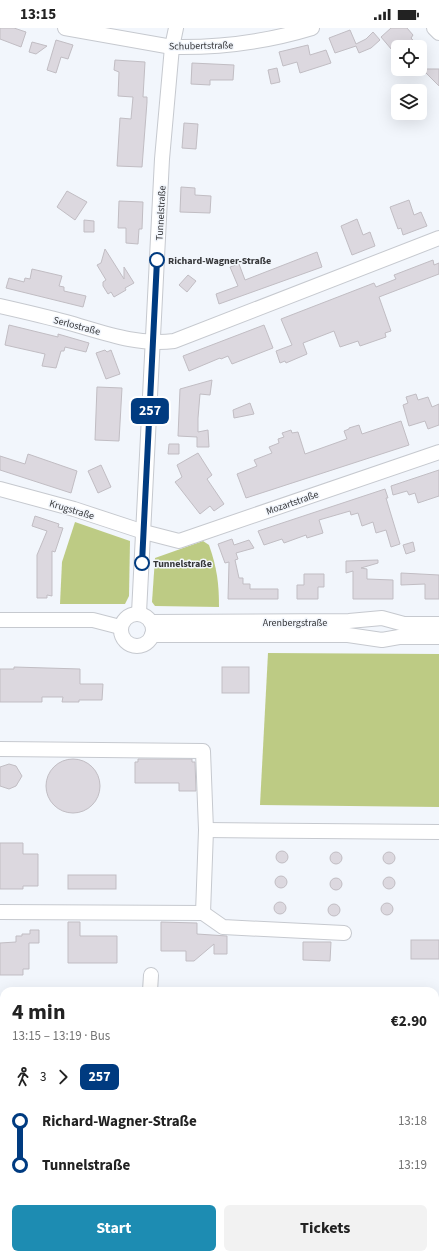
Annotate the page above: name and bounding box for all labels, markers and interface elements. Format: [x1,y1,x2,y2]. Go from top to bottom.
text: 13:15 [20,4,56,25]
street label: Schubertstraße [169,38,233,54]
map controls [391,40,427,120]
button: locate [391,40,427,76]
button: layers [391,84,427,120]
street label: Tunnelstraße [153,185,169,241]
marker: Richard-Wagner-Straße [149,252,165,268]
place label: Richard-Wagner-Straße [168,254,271,268]
street label: Serlostraße [52,313,102,339]
line badge: 257 [127,398,173,424]
text: 257 [139,401,161,421]
street label: Mozartstraße [264,487,321,518]
street label: Krugstraße [48,497,96,523]
marker: Tunnelstraße [134,555,150,571]
place label: Tunnelstraße [153,557,212,571]
street label: Arenbergstraße [263,616,327,630]
text: 4 min [12,996,66,1028]
text: €2.90 [391,1011,427,1032]
text: 13:15 – 13:19 · Bus [12,1027,110,1045]
icon: walk [12,1066,34,1088]
icon: forward [52,1066,74,1088]
text: 257 [88,1067,111,1087]
text: 3 [40,1068,46,1086]
text: Richard-Wagner-Straße [42,1111,197,1132]
text: 13:18 [398,1112,427,1130]
text: Tunnelstraße [42,1155,130,1176]
text: 13:19 [398,1156,427,1174]
button: Start [12,1205,216,1251]
button: Tickets [224,1205,427,1251]

